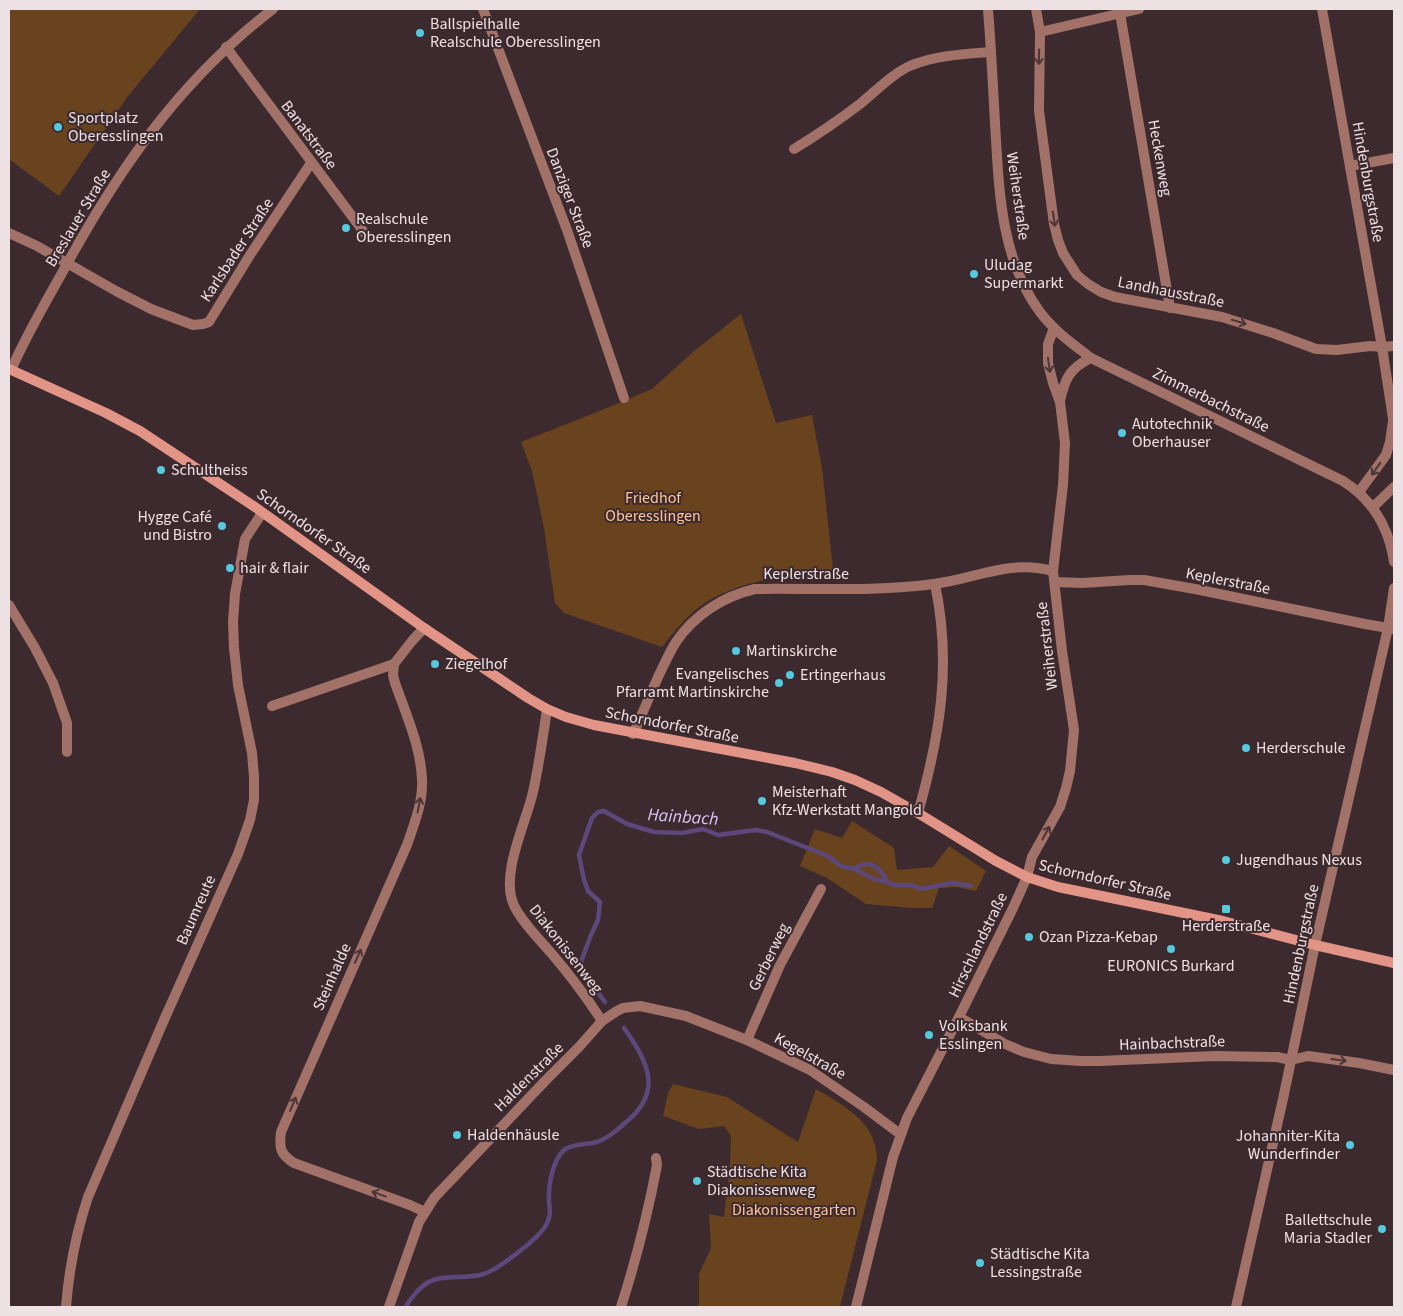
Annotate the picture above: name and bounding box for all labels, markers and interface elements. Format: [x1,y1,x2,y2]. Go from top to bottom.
place label: Ballspielhalle Realschule Oberesslingen [430,13,601,53]
marker: Ballspielhalle Realschule Oberesslingen [414,27,426,39]
one-way arrow [1034,48,1044,65]
street label: Banatstraße [276,96,342,174]
place label: Sportplatz Oberesslingen [68,107,163,147]
street label: Heckenweg [1142,118,1178,198]
street label: Hindenburgstraße [1347,120,1389,244]
marker: Sportplatz Oberesslingen [52,121,64,133]
street label: Danziger Straße [541,145,599,251]
street label: Weiherstraße [1001,151,1035,242]
street label: Breslauer Straße [40,165,116,271]
street label: Karlsbader Straße [195,194,279,306]
place label: Realschule Oberesslingen [356,208,451,248]
one-way arrow [1049,210,1059,226]
marker: Realschule Oberesslingen [340,222,352,234]
place label: Uludag Supermarkt [984,254,1064,294]
marker: Uludag Supermarkt [968,268,980,280]
street label: Landhausstraße [1116,271,1226,313]
one-way arrow [1230,317,1246,327]
one-way arrow [1045,357,1055,373]
street label: Zimmerbachstraße [1149,362,1273,438]
place label: Autotechnik Oberhauser [1132,413,1213,453]
marker: Autotechnik Oberhauser [1116,427,1128,439]
place label: Schultheiss [171,459,248,481]
one-way arrow [1371,462,1381,476]
marker: Schultheiss [155,464,167,476]
street label: Schorndorfer Straße [252,483,376,579]
park label: Friedhof Oberesslingen [605,487,701,527]
place label: Hygge Café und Bistro [137,506,212,546]
marker: Hygge Café und Bistro [216,520,228,532]
place label: hair & flair [240,557,309,579]
marker: hair & flair [224,562,236,574]
street label: Keplerstraße [1184,562,1272,600]
street label: Keplerstraße [763,563,849,585]
street label: Weiherstraße [1031,601,1063,691]
place label: Martinskirche [746,640,837,662]
marker: Martinskirche [730,645,742,657]
place label: Ziegelhof [445,653,509,675]
marker: Ziegelhof [429,658,441,670]
place label: Evangelisches Pfarramt Martinskirche [616,663,769,703]
place label: Ertingerhaus [800,664,886,686]
marker: Ertingerhaus [784,669,796,681]
marker: Evangelisches Pfarramt Martinskirche [773,677,785,689]
street label: Schorndorfer Straße [603,701,741,749]
place label: Herderschule [1256,737,1346,759]
marker: Herderschule [1240,742,1252,754]
place label: Meisterhaft Kfz-Werkstatt Mangold [772,781,922,821]
marker: Meisterhaft Kfz-Werkstatt Mangold [756,795,768,807]
one-way arrow [415,798,424,814]
water label: Hainbach [647,802,719,832]
one-way arrow [1042,826,1051,841]
place label: Jugendhaus Nexus [1236,849,1362,871]
street label: Schorndorfer Straße [1036,854,1174,906]
marker: Jugendhaus Nexus [1220,854,1232,866]
street label: Baumreute [171,871,221,949]
street label: Hindenburgstraße [1278,882,1324,1006]
street label: Hirschlandstraße [943,889,1013,1001]
street label: Diakonissenweg [524,900,608,998]
marker: Herderstraße [1220,903,1232,915]
place label: Herderstraße [1182,915,1270,937]
street label: Gerberweg [743,919,795,995]
place label: Ozan Pizza-Kebap [1039,926,1158,948]
marker: Ozan Pizza-Kebap [1023,931,1035,943]
street label: Steinhalde [307,940,357,1014]
marker: EURONICS Burkard [1165,943,1177,955]
one-way arrow [354,949,364,964]
place label: EURONICS Burkard [1107,955,1235,977]
place label: Volksbank Esslingen [939,1015,1008,1055]
street label: Kegelstraße [770,1027,850,1085]
marker: Volksbank Esslingen [923,1029,935,1041]
street label: Hainbachstraße [1119,1030,1225,1056]
street label: Haldenstraße [489,1037,569,1117]
one-way arrow [1331,1056,1347,1066]
one-way arrow [288,1097,298,1112]
place label: Haldenhäusle [467,1124,559,1146]
place label: Johanniter-Kita Wunderfinder [1236,1125,1340,1165]
marker: Haldenhäusle [451,1129,463,1141]
marker: Johanniter-Kita Wunderfinder [1344,1139,1356,1151]
place label: Städtische Kita Diakonissenweg [707,1161,815,1201]
marker: Städtische Kita Diakonissenweg [691,1175,703,1187]
one-way arrow [372,1189,388,1198]
park label: Diakonissengarten [732,1199,856,1221]
place label: Ballettschule Maria Stadler [1284,1209,1372,1249]
marker: Ballettschule Maria Stadler [1376,1223,1388,1235]
place label: Städtische Kita Lessingstraße [990,1243,1090,1283]
marker: Städtische Kita Lessingstraße [974,1257,986,1269]

